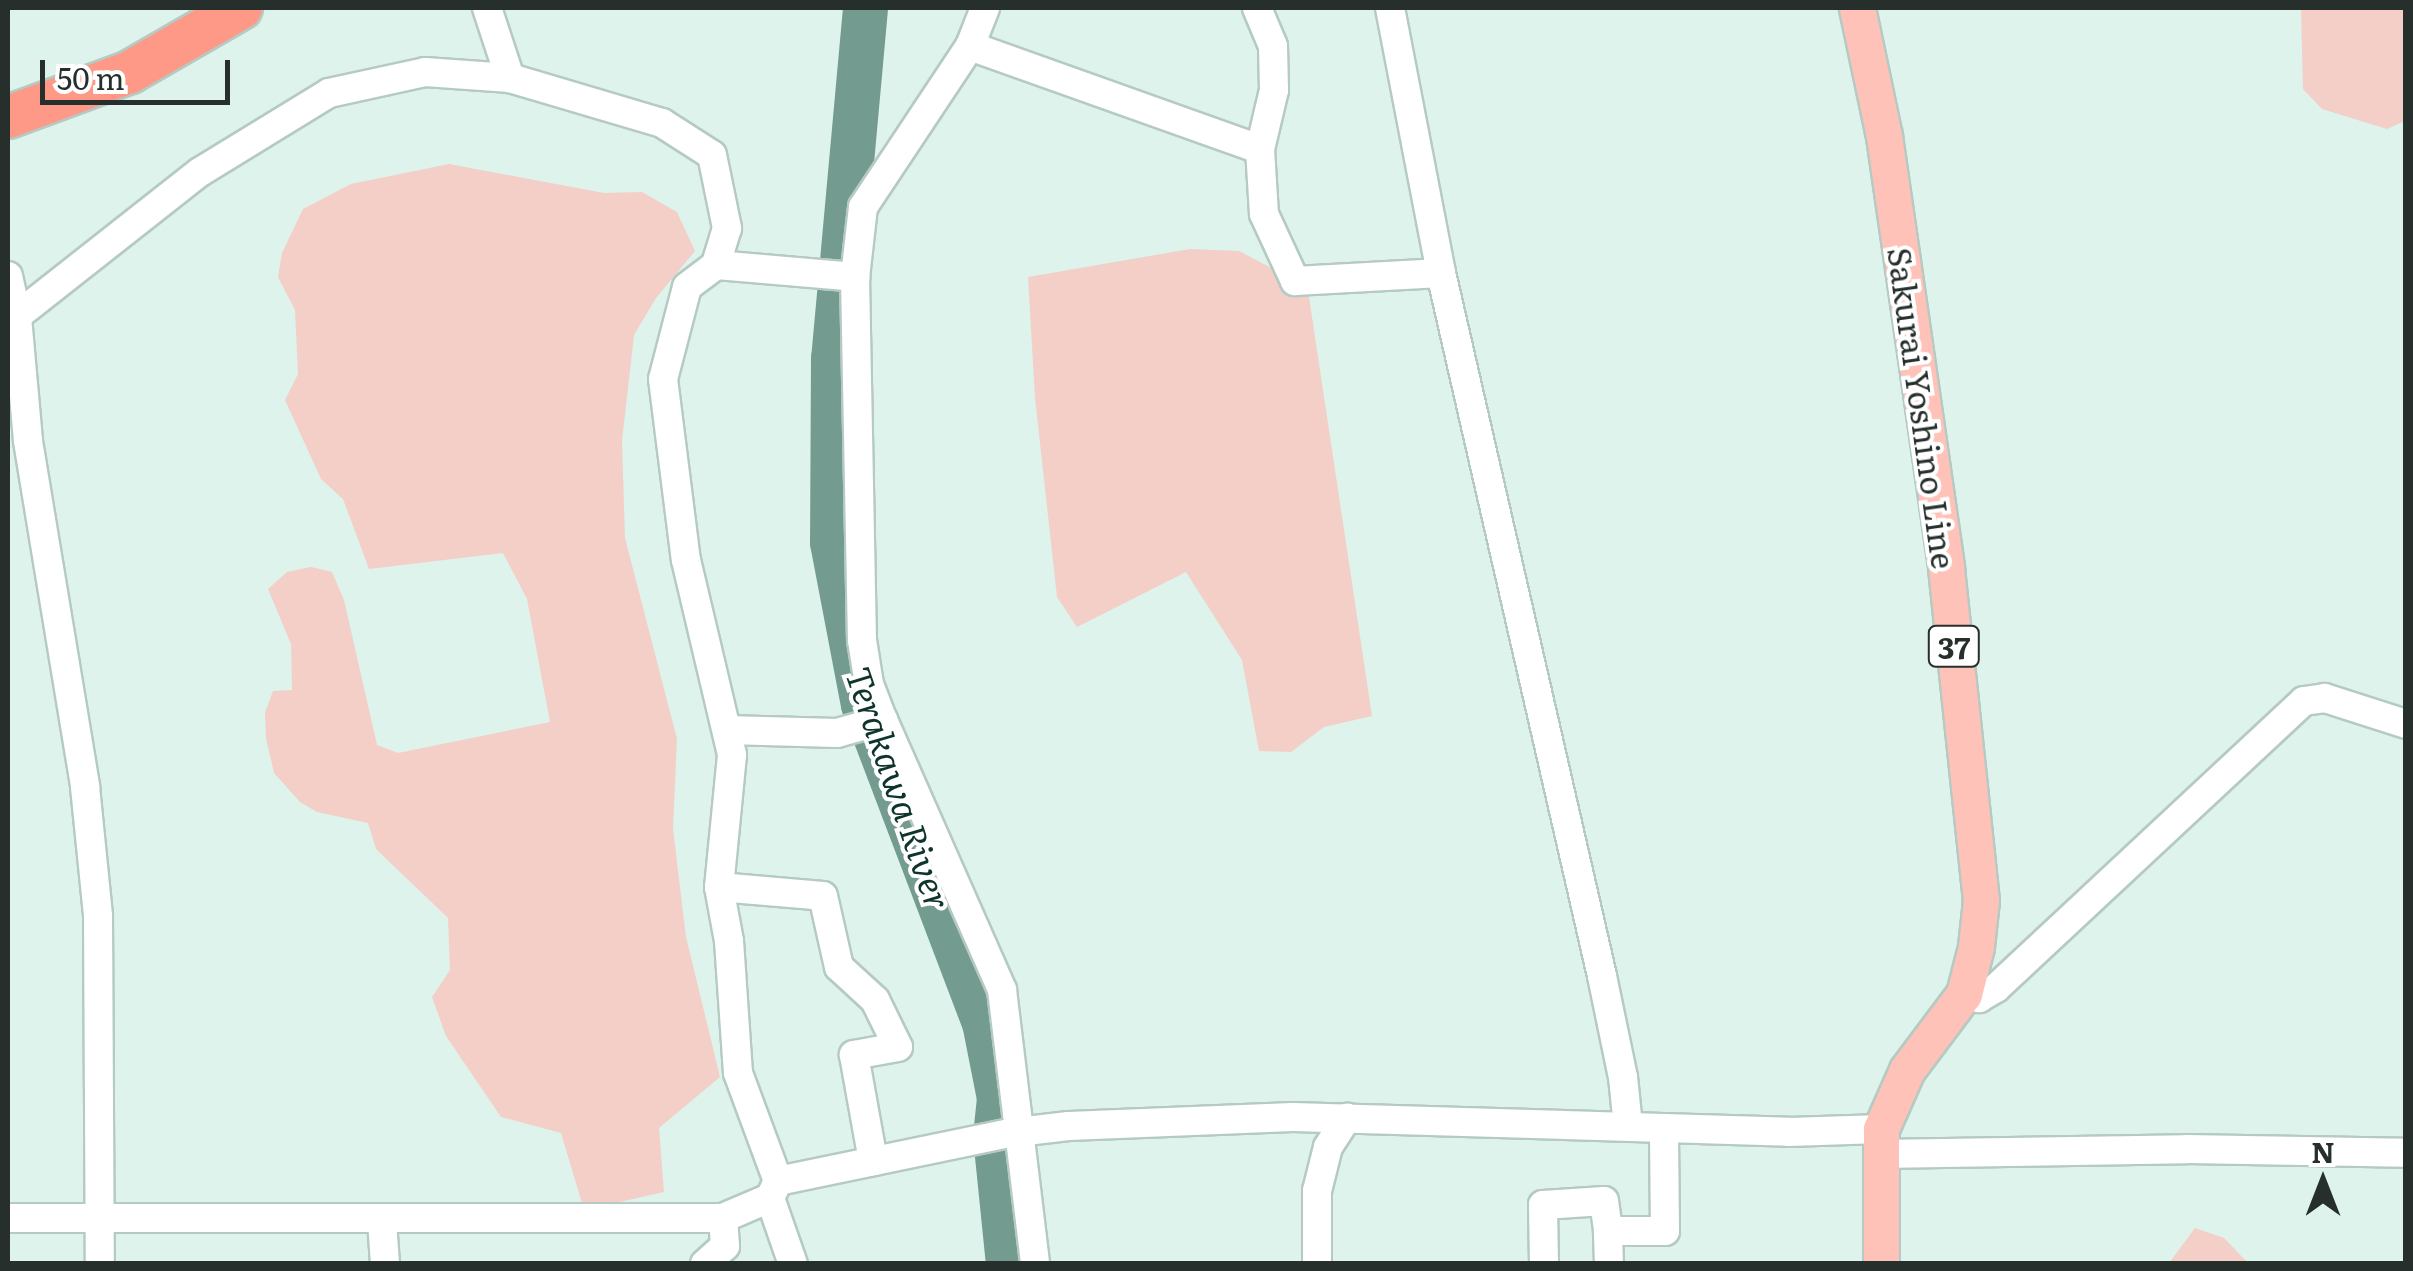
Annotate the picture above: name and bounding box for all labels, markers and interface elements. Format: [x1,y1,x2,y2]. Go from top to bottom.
scale bar [45,40,235,102]
text: 50 m [57,55,125,99]
street label: Sakurai Yoshino Line [1881,245,1965,571]
road number: 37 [1926,621,1982,671]
water label: Terakawa River [839,661,961,915]
text: N [2311,1130,2335,1172]
north arrow [2273,1131,2373,1231]

